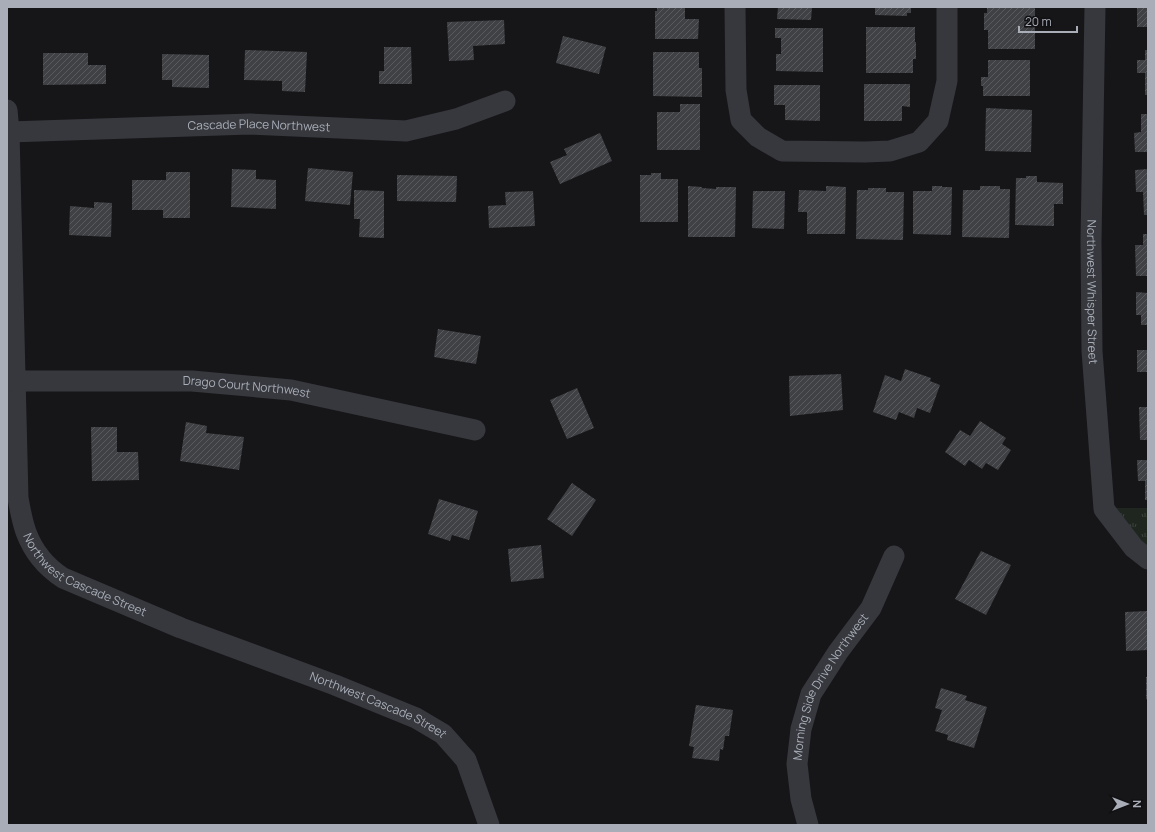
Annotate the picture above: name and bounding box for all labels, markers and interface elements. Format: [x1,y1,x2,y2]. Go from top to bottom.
scale bar [1019,8,1077,34]
text: 20 m [1025,13,1052,30]
street label: Cascade Place Northwest [187,115,331,136]
street label: Northwest Whisper Street [1083,219,1102,365]
street label: Drago Court Northwest [183,372,313,402]
street label: Northwest Cascade Street [19,530,149,620]
street label: Morning Side Drive Northwest [788,609,872,761]
street label: Northwest Cascade Street [307,667,452,741]
north arrow [1107,784,1147,824]
text: N [1130,800,1145,808]

